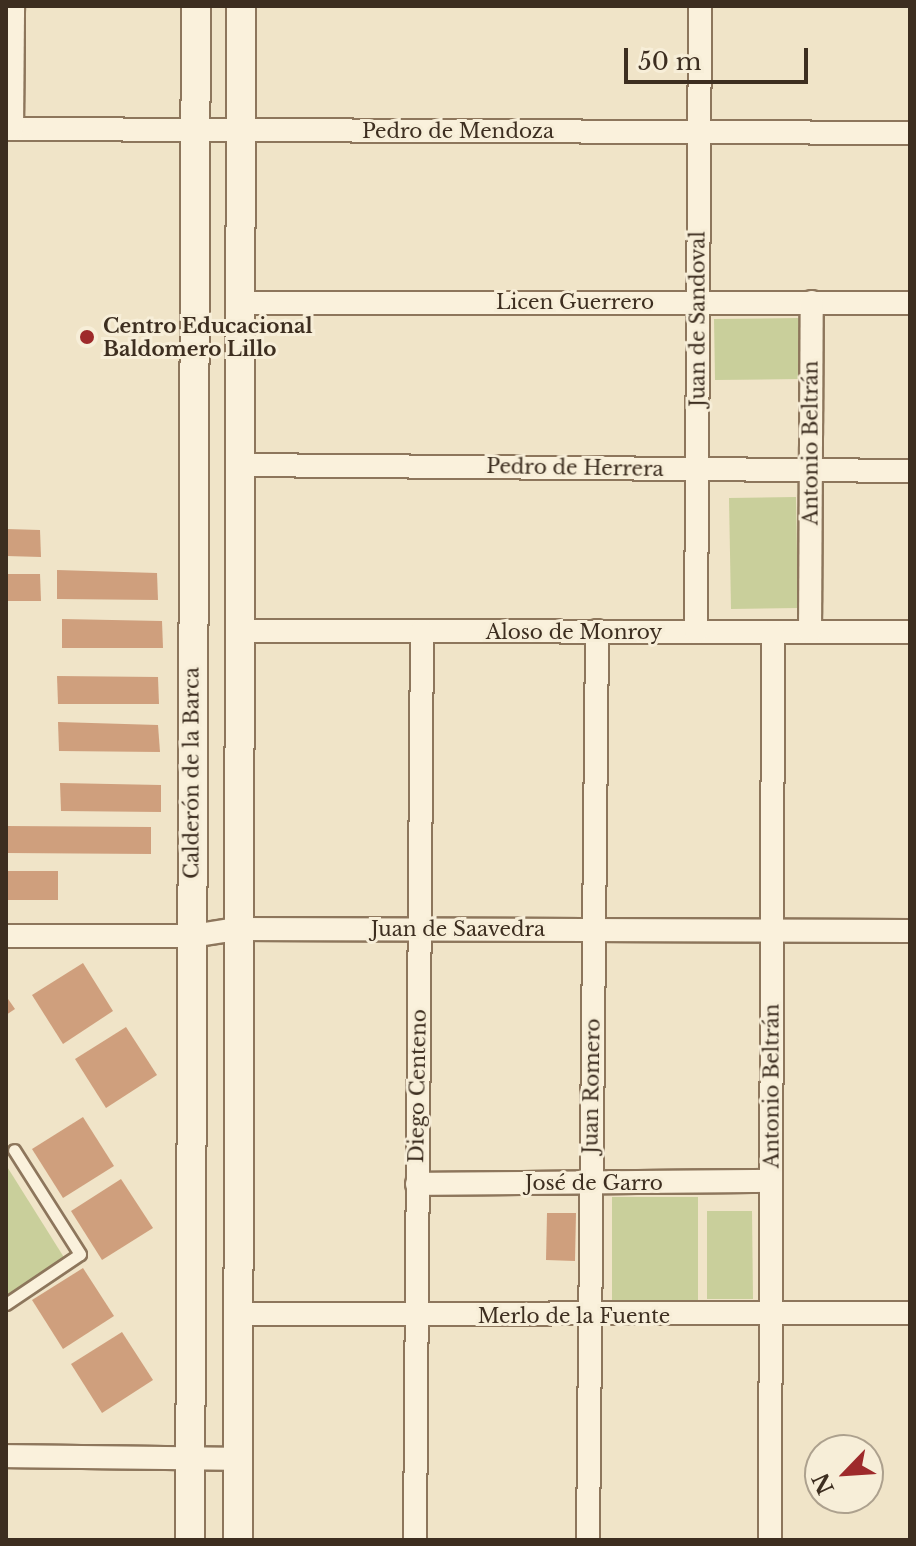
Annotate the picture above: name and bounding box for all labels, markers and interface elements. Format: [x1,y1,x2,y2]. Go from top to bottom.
scale bar [628,32,812,82]
text: 50 m [638,47,701,76]
street label: Pedro de Mendoza [362,119,554,143]
street label: Juan de Sandoval [686,231,710,407]
street label: Licen Guerrero [496,290,654,314]
place label: Centro Educacional Baldomero Lillo [103,314,313,361]
marker: Centro Educacional Baldomero Lillo [78,328,96,346]
street label: Antonio Beltrán [799,361,823,525]
street label: Pedro de Herrera [486,454,664,482]
street label: Aloso de Monroy [486,620,662,644]
street label: Calderón de la Barca [180,667,204,879]
street label: Juan de Saavedra [371,917,545,941]
street label: Antonio Beltrán [760,1004,784,1168]
street label: Diego Centeno [405,1009,431,1163]
street label: Juan Romero [579,1018,605,1154]
street label: José de Garro [525,1171,663,1195]
street label: Merlo de la Fuente [478,1304,670,1328]
north arrow [804,1434,884,1514]
text: N [807,1468,840,1499]

